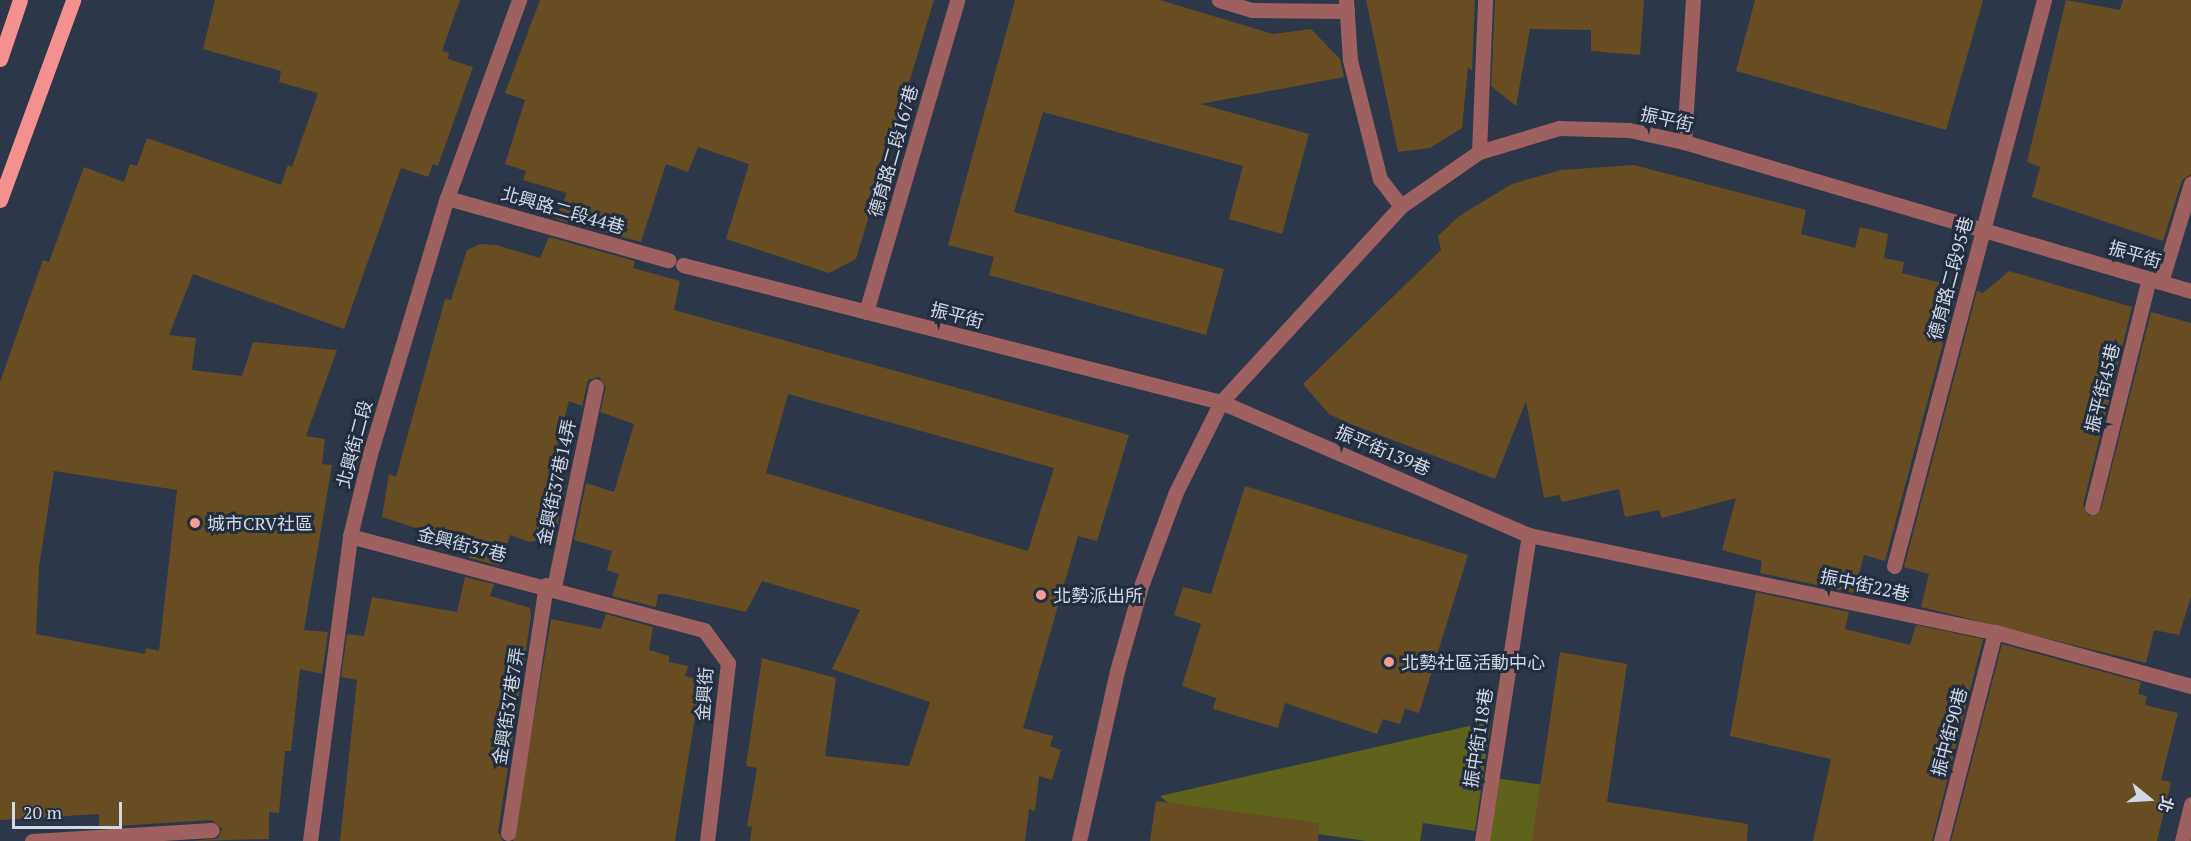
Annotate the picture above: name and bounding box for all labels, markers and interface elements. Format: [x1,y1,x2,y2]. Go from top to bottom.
street label: 德育路二段167巷 [864,82,922,220]
street label: 振平街 [1638,102,1696,136]
street label: 北興路二段44巷 [499,182,627,238]
street label: 德育路二段95巷 [1923,214,1977,342]
street label: 振平街 [2106,236,2164,272]
street label: 振平街 [928,298,986,332]
street label: 振平街45巷 [2080,341,2124,435]
street label: 北興街二段 [332,398,376,490]
street label: 金興街37巷14弄 [532,417,580,547]
street label: 振平街139巷 [1332,420,1434,480]
place label: 城市CRV社區 [207,512,313,534]
marker: 城市CRV社區 [188,516,202,530]
street label: 金興街37巷 [415,522,509,566]
street label: 振中街22巷 [1818,565,1912,605]
place label: 北勢派出所 [1053,584,1143,606]
marker: 北勢派出所 [1034,588,1048,602]
street label: 金興街37巷7弄 [488,646,528,766]
place label: 北勢社區活動中心 [1401,651,1545,673]
marker: 北勢社區活動中心 [1382,655,1396,669]
street label: 金興街 [691,666,717,722]
street label: 振中街90巷 [1927,685,1971,779]
street label: 振中街118巷 [1459,687,1497,789]
north arrow [2119,769,2179,829]
scale bar [15,790,124,828]
text: 北 [2153,794,2179,816]
text: 20 m [23,800,62,824]

